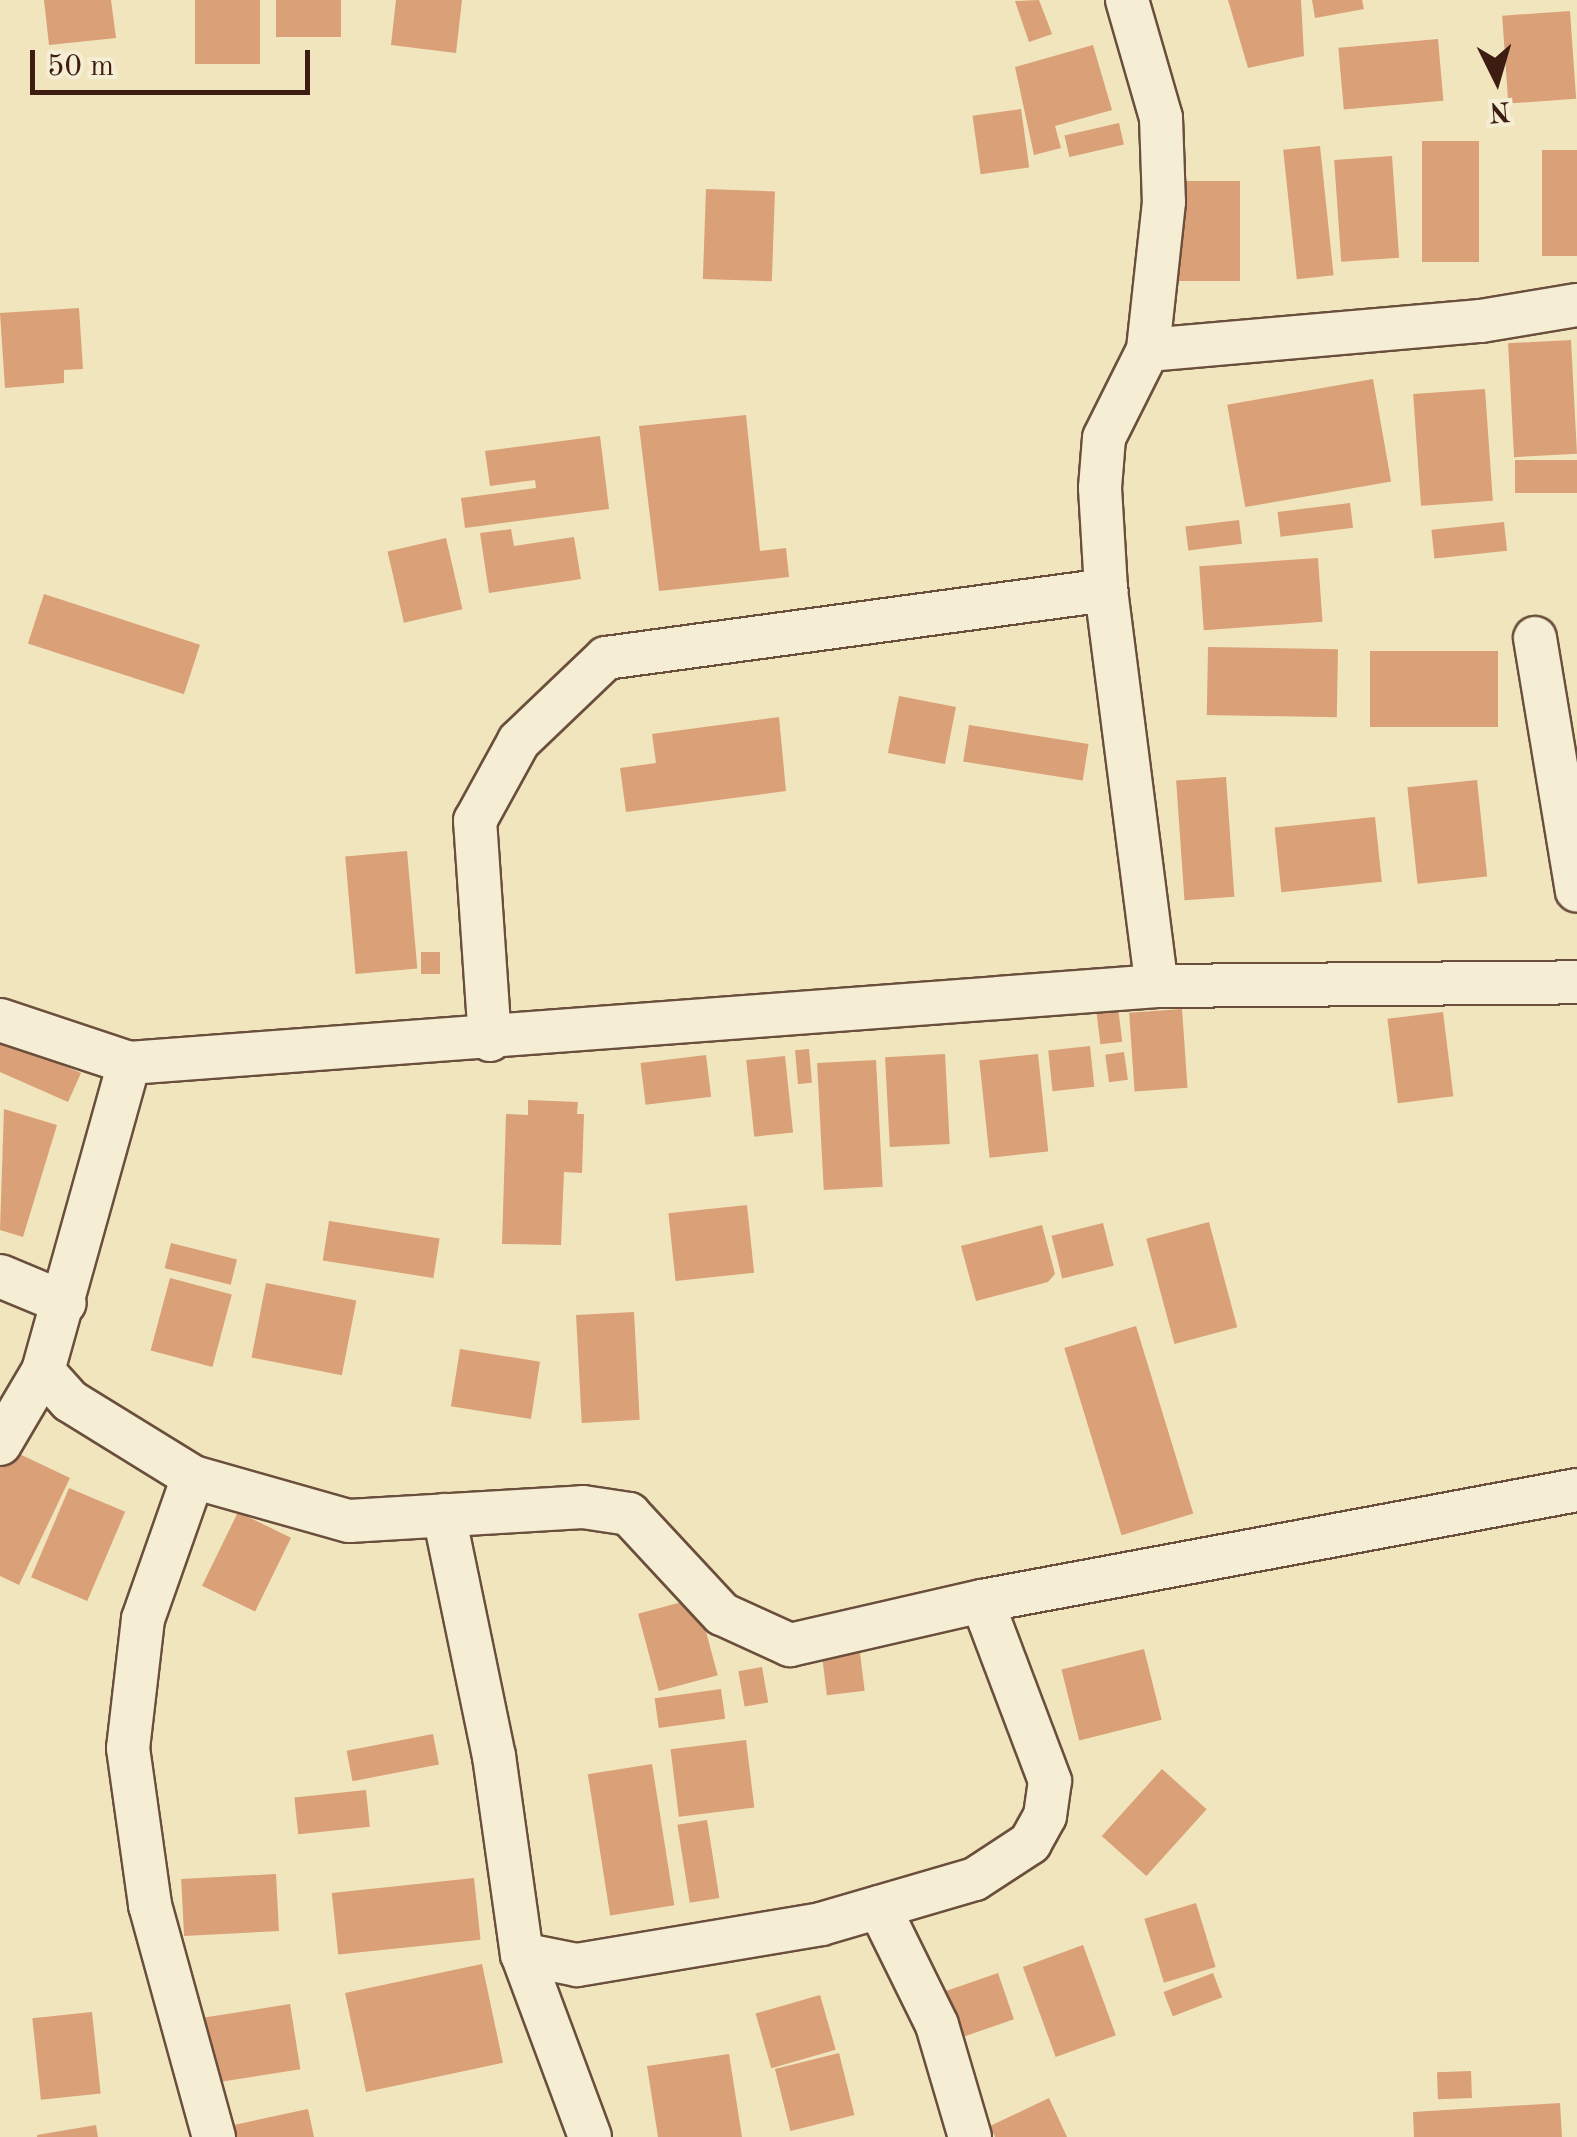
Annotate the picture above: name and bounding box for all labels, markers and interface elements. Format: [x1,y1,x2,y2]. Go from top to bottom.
scale bar [35,30,315,92]
north arrow [1447,30,1547,130]
text: 50 m [47,52,114,82]
text: N [1488,95,1511,125]

